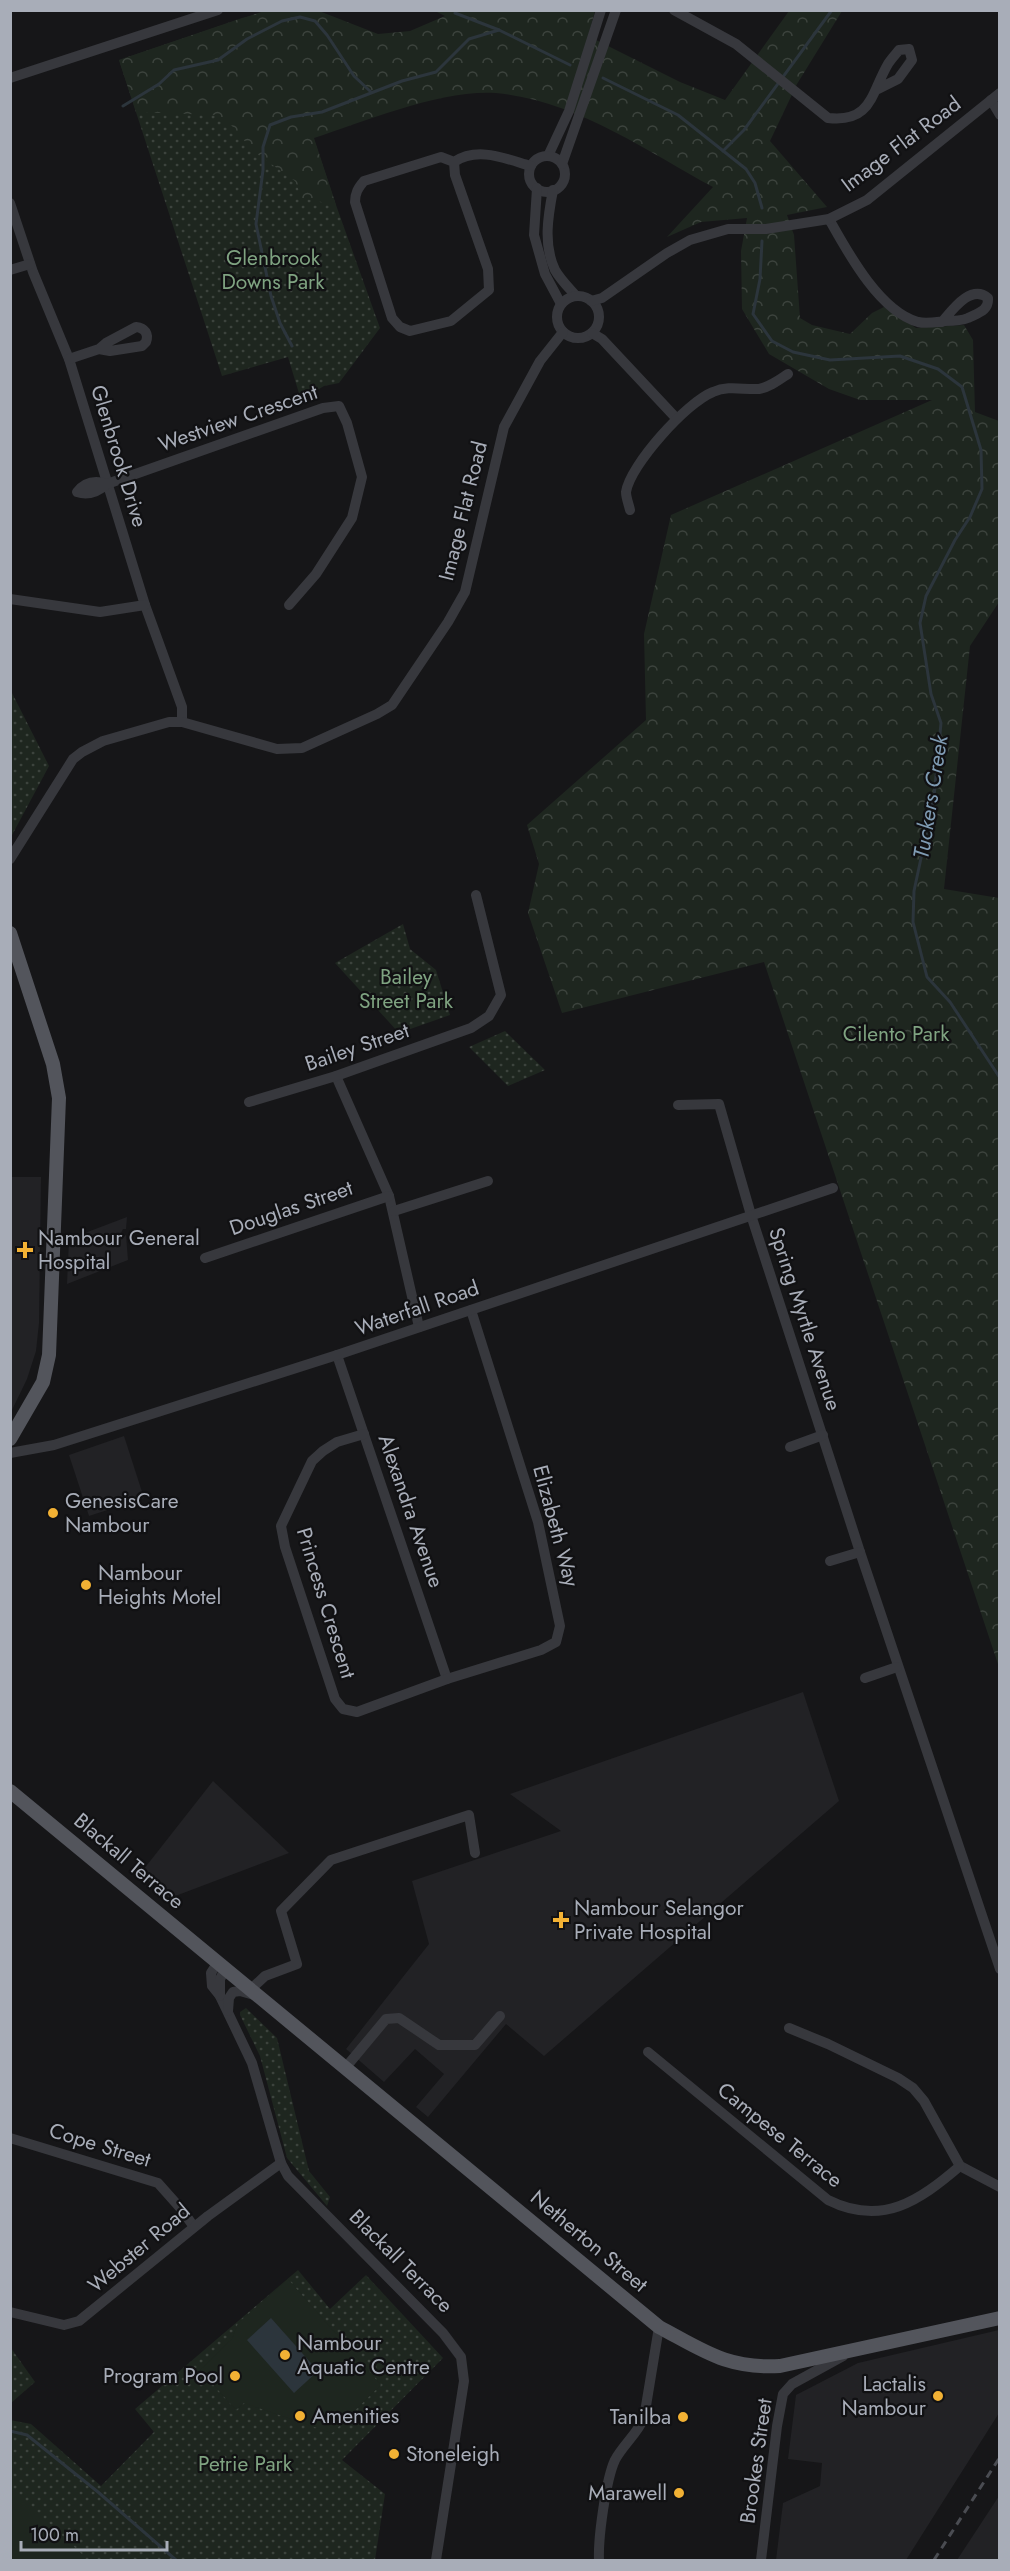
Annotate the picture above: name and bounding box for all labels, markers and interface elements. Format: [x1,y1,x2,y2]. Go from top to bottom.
street label: Image Flat Road [835,89,967,199]
park label: Glenbrook Downs Park [222,243,325,297]
street label: Westview Crescent [154,377,322,459]
street label: Glenbrook Drive [83,381,155,531]
street label: Image Flat Road [431,438,495,584]
water label: Tuckers Creek [904,731,956,861]
park label: Bailey Street Park [359,962,454,1016]
street label: Bailey Street [301,1015,413,1079]
park label: Cilento Park [843,1019,950,1049]
street label: Douglas Street [225,1173,357,1243]
place label: Nambour General Hospital [38,1223,200,1277]
street label: Spring Myrtle Avenue [761,1223,849,1415]
marker: Nambour General Hospital [16,1241,34,1259]
street label: Waterfall Road [351,1273,483,1343]
street label: Alexandra Avenue [371,1430,451,1592]
street label: Elizabeth Way [525,1462,587,1591]
place label: GenesisCare Nambour [65,1486,179,1540]
marker: GenesisCare Nambour [46,1506,60,1520]
street label: Princess Crescent [289,1524,363,1682]
place label: Nambour Heights Motel [98,1558,221,1612]
marker: Nambour Heights Motel [79,1578,93,1592]
street label: Blackall Terrace [67,1806,191,1916]
place label: Nambour Selangor Private Hospital [574,1893,744,1947]
marker: Nambour Selangor Private Hospital [552,1911,570,1929]
street label: Campese Terrace [711,2075,849,2195]
street label: Cope Street [45,2115,155,2175]
street label: Netherton Street [524,2183,654,2299]
street label: Webster Road [81,2196,197,2300]
street label: Blackall Terrace [342,2202,460,2320]
place label: Nambour Aquatic Centre [297,2328,430,2382]
marker: Nambour Aquatic Centre [278,2348,292,2362]
place label: Program Pool [103,2361,223,2391]
marker: Program Pool [228,2369,242,2383]
place label: Lactalis Nambour [842,2369,927,2423]
marker: Lactalis Nambour [931,2389,945,2403]
street label: Brookes Street [732,2396,780,2526]
place label: Amenities [312,2401,399,2431]
place label: Tanilba [610,2402,671,2432]
marker: Amenities [293,2409,307,2423]
marker: Tanilba [676,2410,690,2424]
place label: Stoneleigh [406,2439,500,2469]
marker: Stoneleigh [387,2447,401,2461]
park label: Petrie Park [198,2449,293,2479]
place label: Marawell [588,2478,667,2508]
marker: Marawell [672,2486,686,2500]
scale bar [21,2514,166,2552]
text: 100 m [30,2522,79,2548]

